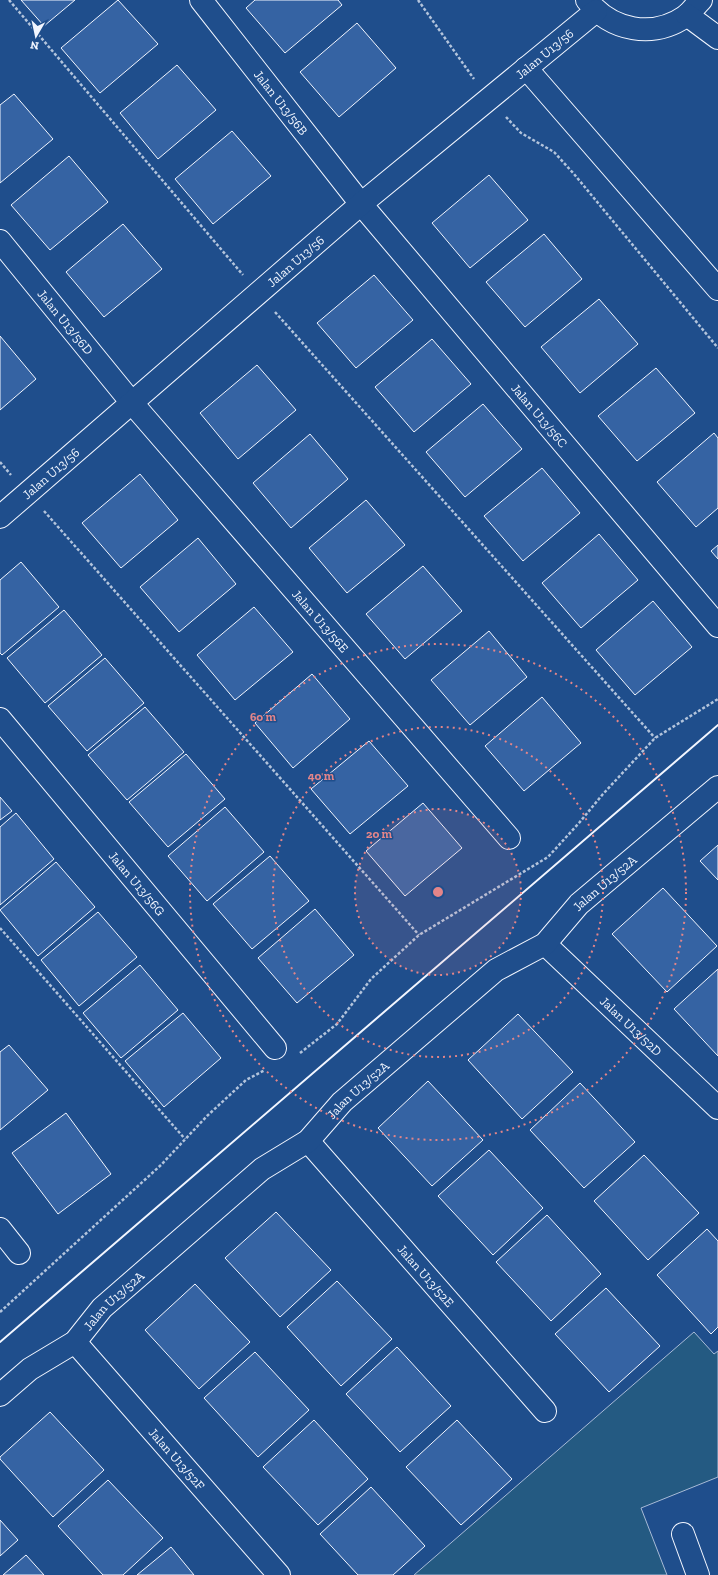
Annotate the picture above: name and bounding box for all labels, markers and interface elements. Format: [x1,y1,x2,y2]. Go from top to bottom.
north arrow [16,16,56,56]
street label: Jalan U13/56 [512,25,576,82]
text: N [29,38,40,52]
street label: Jalan U13/56B [251,67,311,138]
street label: Jalan U13/56 [264,232,327,290]
street label: Jalan U13/56D [35,286,97,357]
street label: Jalan U13/56C [509,380,571,450]
street label: Jalan U13/56 [19,444,82,502]
street label: Jalan U13/56E [289,586,352,655]
text: 60 m [250,710,277,724]
text: 40 m [308,769,335,783]
text: 20 m [366,827,393,841]
street label: Jalan U13/56G [106,848,168,918]
street label: Jalan U13/52A [569,851,640,914]
centre of rings [431,885,445,899]
street label: Jalan U13/52D [597,993,665,1059]
street label: Jalan U13/52A [324,1057,392,1122]
street label: Jalan U13/52E [395,1241,458,1310]
street label: Jalan U13/52A [80,1267,147,1333]
street label: Jalan U13/52F [146,1425,208,1493]

